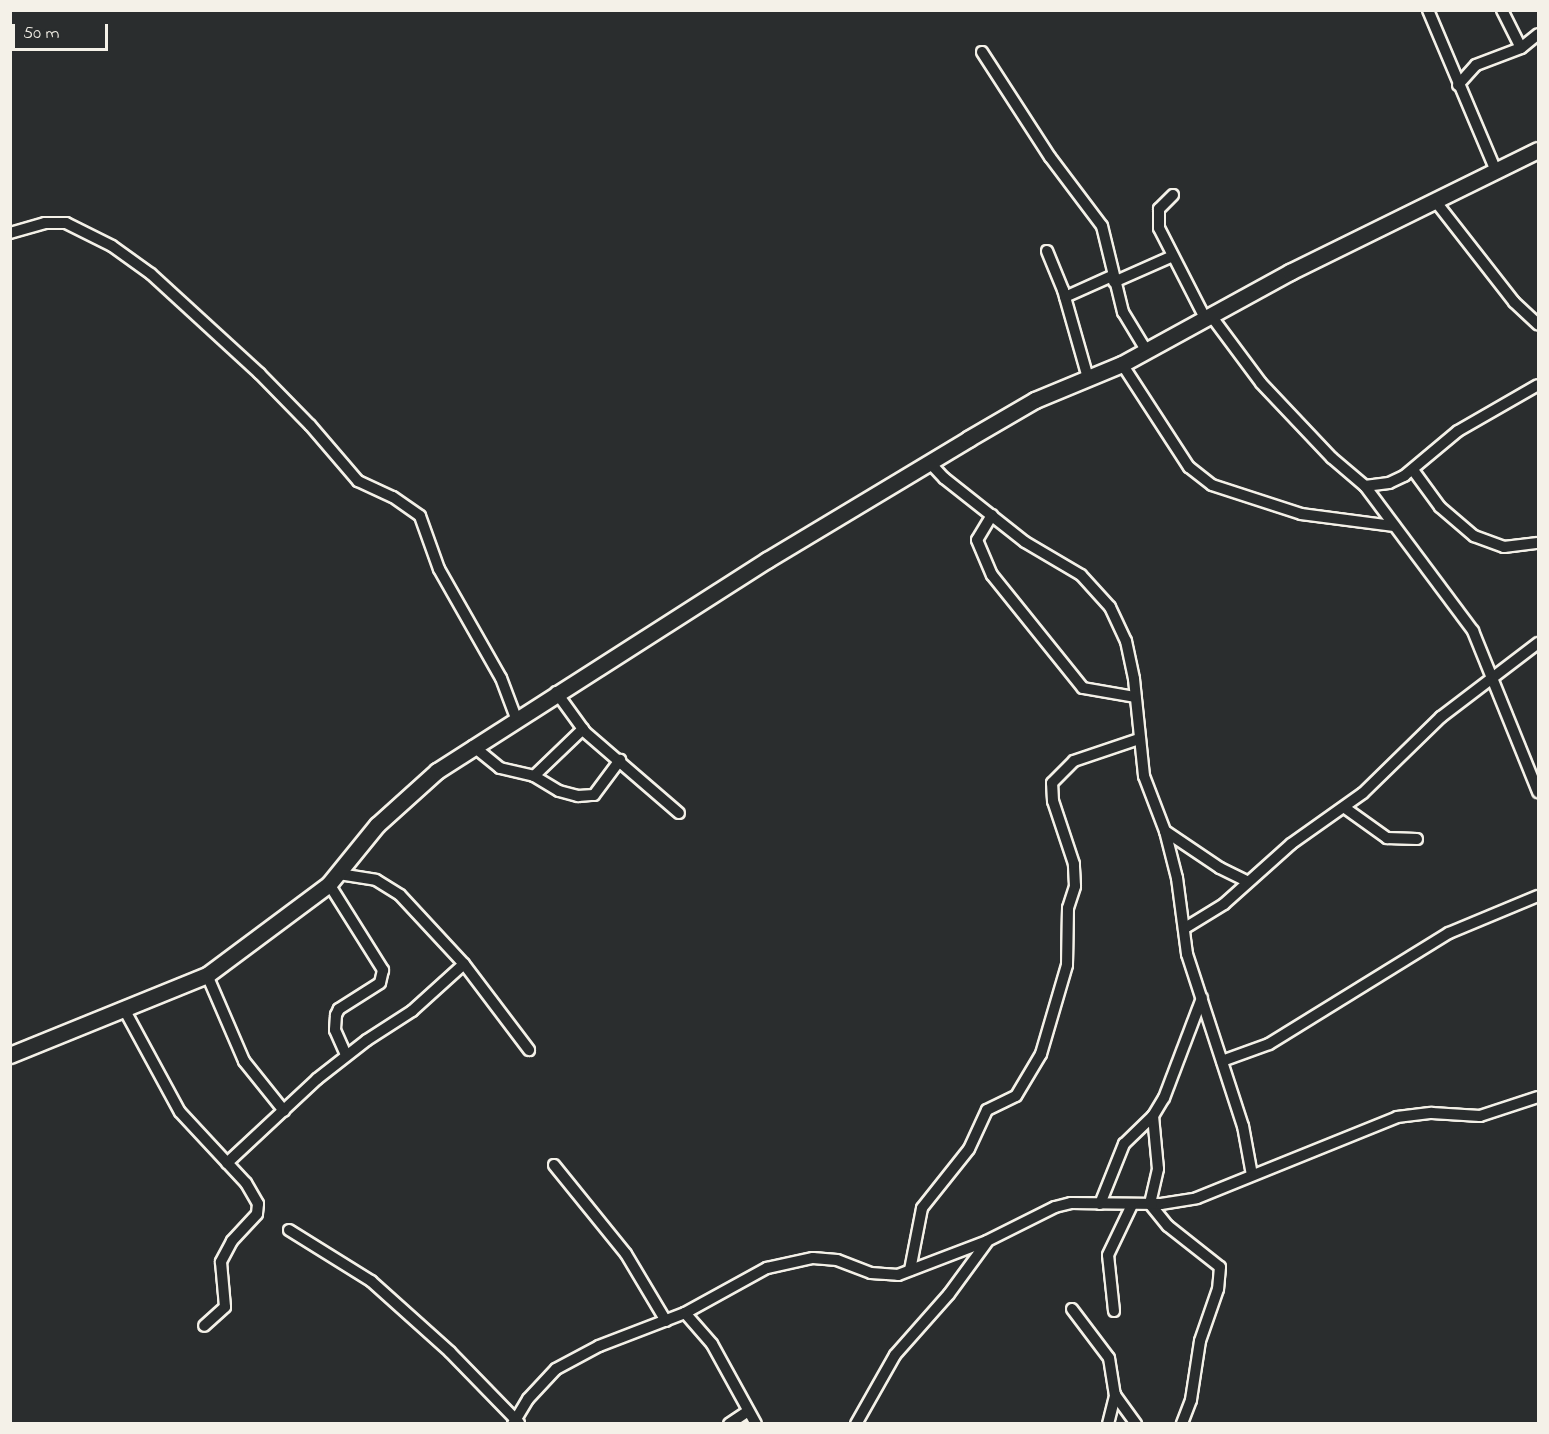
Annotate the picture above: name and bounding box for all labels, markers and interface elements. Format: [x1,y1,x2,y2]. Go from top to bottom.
scale bar [15,12,111,50]
text: 50 m [23,21,60,47]

